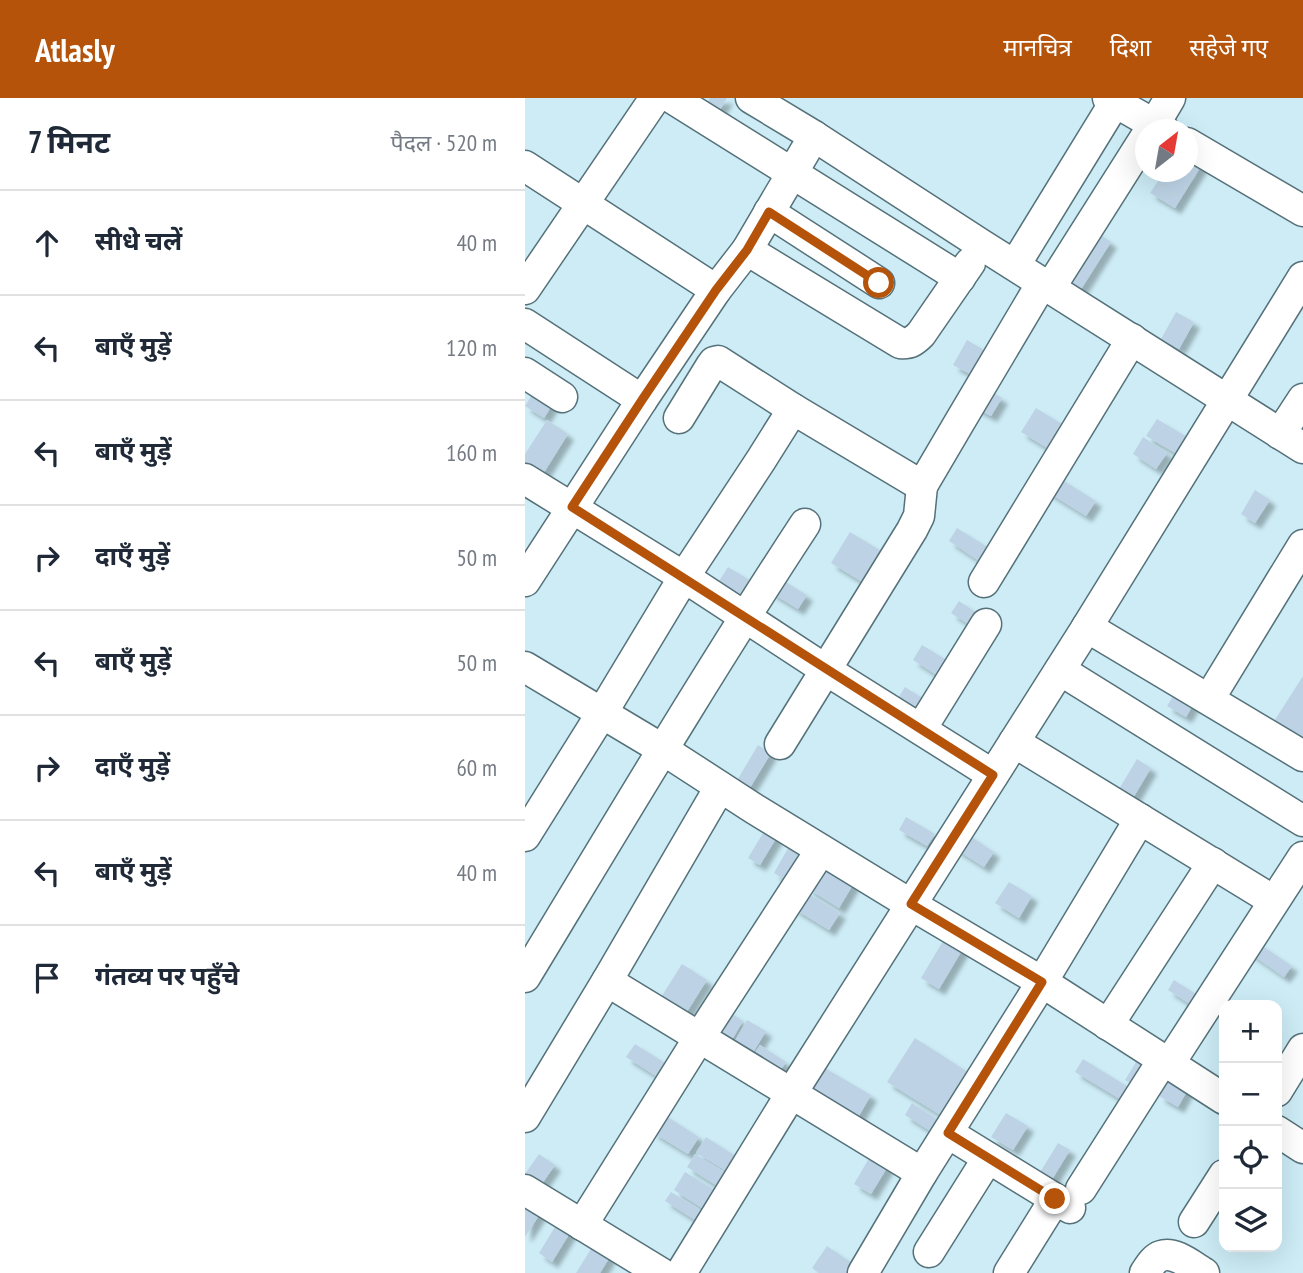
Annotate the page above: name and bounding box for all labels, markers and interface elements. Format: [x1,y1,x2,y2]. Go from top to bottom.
text: Atlasly [35,28,115,71]
text: मानचित्र [1003,32,1072,63]
text: दिशा [1110,32,1151,63]
text: सहेजे गए [1189,32,1268,63]
north arrow [1135,119,1198,182]
text: 7 मिनट [28,122,110,161]
text: पैदल · 520 m [391,128,497,157]
icon: ahead [28,224,66,262]
text: सीधे चलें [95,224,182,257]
text: 40 m [456,228,497,257]
route start [863,267,894,298]
icon: left [28,329,66,367]
text: बाएँ मुड़ें [95,329,172,362]
text: 120 m [446,333,497,362]
icon: left [28,434,66,472]
text: बाएँ मुड़ें [95,434,172,467]
text: 160 m [446,438,497,467]
icon: right [28,539,66,577]
text: दाएँ मुड़ें [95,539,170,572]
text: 50 m [456,543,497,572]
icon: left [28,644,66,682]
text: बाएँ मुड़ें [95,644,172,677]
text: 50 m [456,648,497,677]
icon: right [28,749,66,787]
text: दाएँ मुड़ें [95,749,170,782]
text: 60 m [456,753,497,782]
icon: left [28,854,66,892]
text: बाएँ मुड़ें [95,854,172,887]
text: 40 m [456,858,497,887]
icon: arrive [28,959,66,997]
text: गंतव्य पर पहुँचे [95,959,239,992]
map controls [1219,1000,1282,1252]
button: + [1219,1000,1282,1063]
button: − [1219,1063,1282,1126]
button: locate [1219,1126,1282,1189]
route end [1039,1183,1070,1214]
button: layers [1219,1189,1282,1252]

